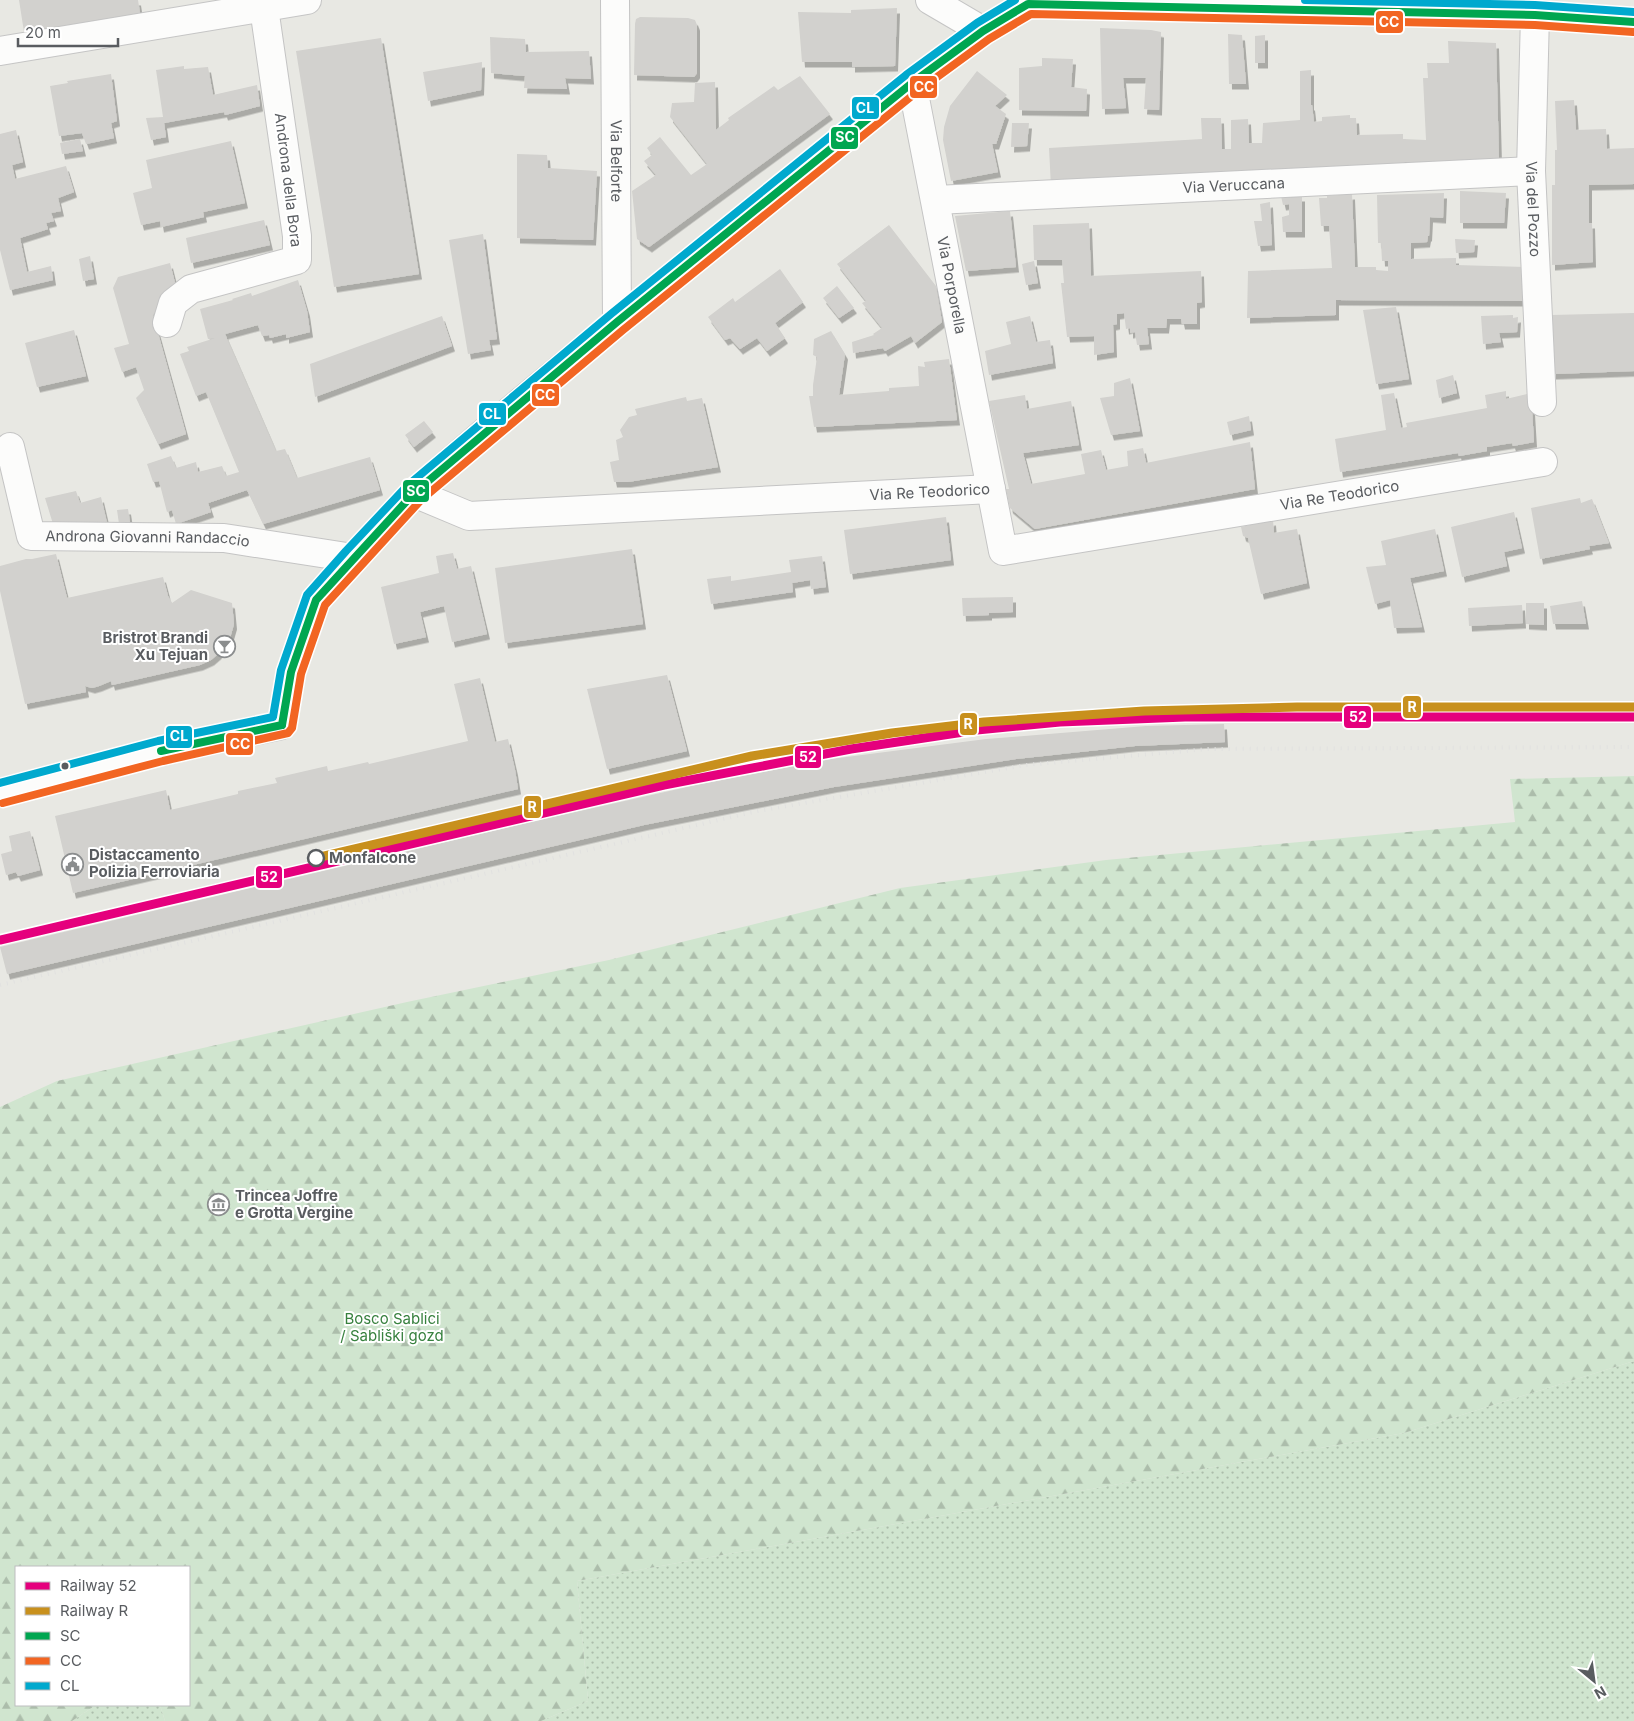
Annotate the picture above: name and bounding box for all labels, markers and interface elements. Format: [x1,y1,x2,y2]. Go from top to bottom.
line badge: CC [1375,10,1404,34]
text: CC [1379,13,1399,30]
scale bar [18,15,118,47]
text: 20 m [25,23,61,42]
line badge: CC [909,75,938,99]
text: CC [914,78,934,95]
line badge: CL [851,96,880,120]
text: CL [856,99,874,116]
street label: Androna della Bora [271,112,306,248]
street label: Via Belforte [607,120,626,202]
line badge: SC [830,126,859,150]
text: SC [835,128,855,145]
street label: Via del Pozzo [1522,161,1545,257]
street label: Via Veruccana [1182,173,1285,197]
street label: Via Porporella [933,235,971,336]
line badge: CC [531,383,560,407]
text: CC [535,386,555,403]
line badge: CL [478,402,507,426]
text: CL [483,405,501,422]
street label: Via Re Teodorico [1279,476,1401,514]
line badge: SC [402,479,430,503]
street label: Via Re Teodorico [869,479,990,504]
text: SC [406,482,426,499]
street label: Androna Giovanni Randaccio [45,526,251,551]
place label: Bristrot Brandi Xu Tejuan [103,628,208,664]
bar icon: Bristrot Brandi Xu Tejuan [212,635,236,659]
line badge: R [1402,695,1422,719]
text: R [1407,698,1417,715]
line badge: 52 [1343,705,1372,729]
text: 52 [1349,708,1367,725]
line badge: R [959,712,978,736]
text: R [963,715,973,732]
line badge: CL [165,725,193,749]
text: CL [170,727,188,744]
line badge: CC [225,732,254,756]
text: CC [230,735,250,752]
line badge: 52 [794,745,822,769]
text: 52 [799,748,817,765]
unlabelled marker [60,761,70,771]
line badge: R [523,795,542,819]
text: R [527,798,537,815]
place label: Distaccamento Polizia Ferroviaria [89,845,220,881]
place label: Monfalcone [329,848,416,867]
marker: Monfalcone [307,849,325,867]
public building icon: Distaccamento Polizia Ferroviaria [61,852,85,876]
line badge: 52 [255,865,283,889]
text: 52 [260,868,278,885]
place label: Trincea Joffre e Grotta Vergine [235,1186,353,1222]
museum icon: Trincea Joffre e Grotta Vergine [207,1193,231,1217]
park label: Bosco Sablici / Sabliški gozd [340,1309,444,1345]
legend [15,1566,190,1706]
text: Railway 52 [60,1576,137,1595]
text: Railway R [60,1601,128,1620]
text: SC [60,1626,81,1645]
text: CC [60,1651,82,1670]
north arrow [1569,1656,1619,1706]
text: CL [60,1676,79,1695]
text: N [1592,1683,1609,1703]

